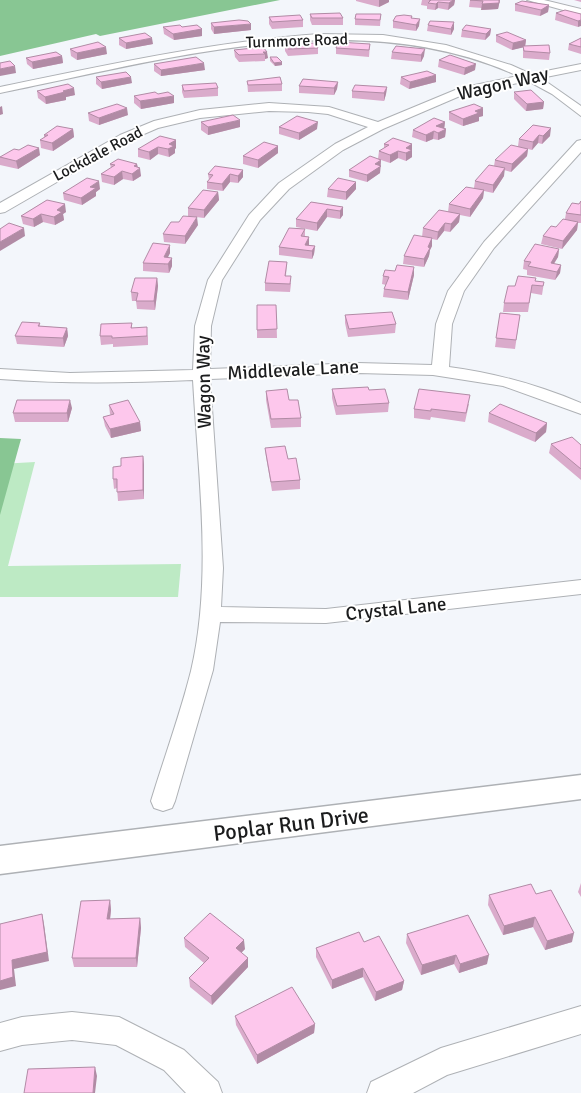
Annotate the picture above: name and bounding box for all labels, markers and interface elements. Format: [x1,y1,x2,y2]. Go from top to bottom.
street label: Turnmore Road [246,29,348,53]
street label: Wagon Way [455,62,551,106]
street label: Lockdale Road [50,122,146,186]
street label: Wagon Way [191,335,217,429]
street label: Middlevale Lane [227,355,359,385]
street label: Crystal Lane [344,592,448,626]
street label: Poplar Run Drive [212,801,370,847]

